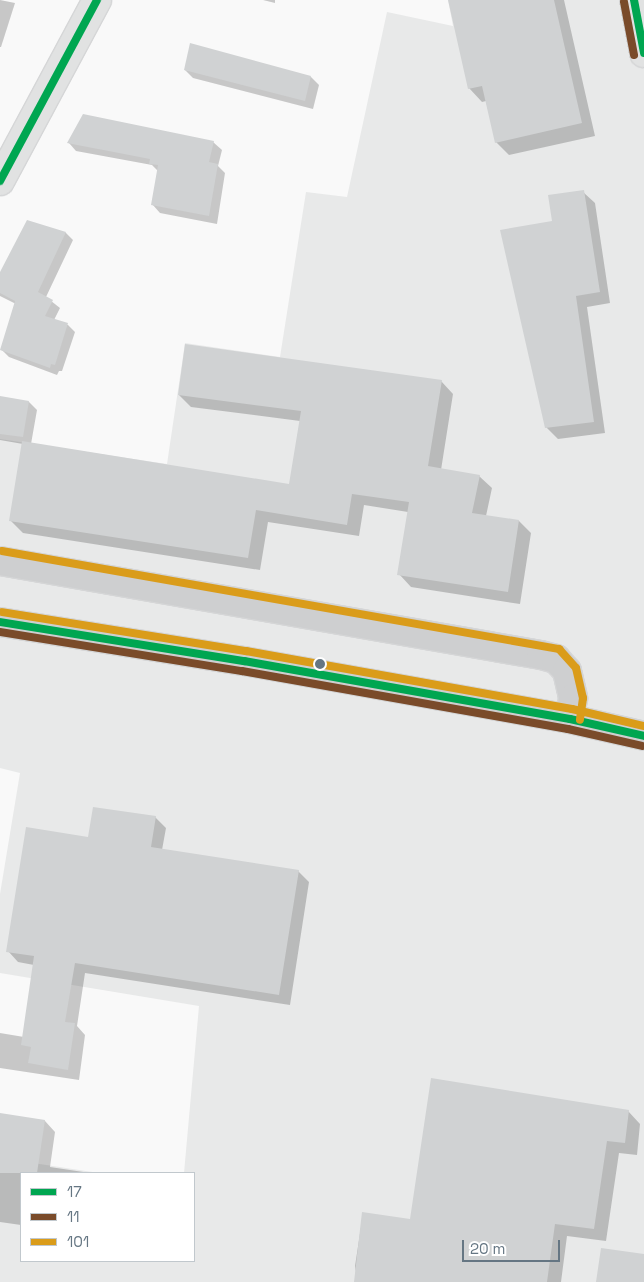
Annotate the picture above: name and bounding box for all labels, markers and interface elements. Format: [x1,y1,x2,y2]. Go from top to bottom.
unlabelled marker [315,659,325,669]
legend [20,1172,195,1262]
text: 17 [67,1182,82,1201]
text: 11 [67,1207,80,1226]
scale bar [464,1230,562,1262]
text: 101 [67,1232,89,1251]
text: 20 m [470,1239,505,1258]

